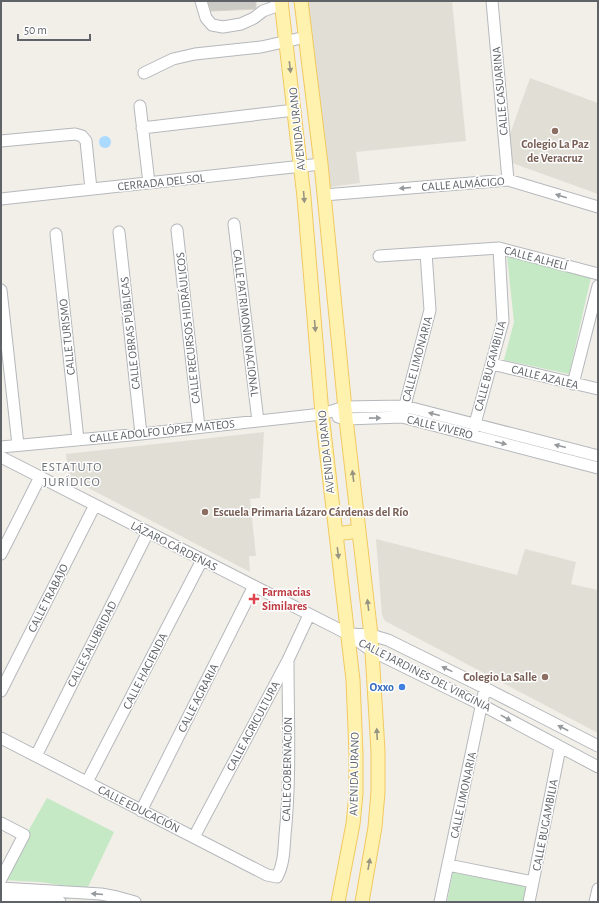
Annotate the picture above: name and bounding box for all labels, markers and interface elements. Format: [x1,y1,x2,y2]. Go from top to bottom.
scale bar [18,16,90,42]
text: 50 m [24,24,47,36]
street label: CALLE CASUARINA [490,46,510,136]
one-way arrow [287,61,293,74]
street label: AVENIDA URANO [287,86,307,171]
marker: Colegio La Paz de Veracruz [550,126,560,136]
place label: Colegio La Paz de Veracruz [521,138,589,164]
street label: CERRADA DEL SOL [117,171,205,193]
street label: CALLE ALMÁCIGO [421,174,505,193]
one-way arrow [399,185,411,192]
one-way arrow [300,191,307,203]
one-way arrow [554,193,566,199]
street label: CALLE ALHELÍ [503,243,570,272]
street label: CALLE PATRIMONIO NACIONAL [231,249,261,397]
street label: CALLE RECURSOS HIDRÁULICOS [173,251,202,404]
street label: CALLE OBRAS PÚBLICAS [117,276,142,390]
street label: CALLE TURISMO [57,298,77,376]
street label: CALLE LIMONARIA [400,315,434,403]
street label: CALLE BUGAMBILIA [472,319,508,413]
one-way arrow [311,320,318,332]
street label: CALLE AZALEA [510,363,580,391]
street label: AVENIDA URANO [316,409,336,494]
one-way arrow [428,411,440,417]
street label: CALLE VIVERO [406,413,475,441]
one-way arrow [369,415,382,421]
street label: CALLE ADOLFO LÓPEZ MATEOS [89,416,236,445]
one-way arrow [496,440,508,446]
one-way arrow [554,443,566,449]
district label: ESTATUTO JURÍDICO [41,461,103,489]
one-way arrow [349,470,356,482]
place label: Escuela Primaria Lázaro Cárdenas del Río [213,506,408,518]
marker: Escuela Primaria Lázaro Cárdenas del Río [200,507,210,517]
street label: LÁZARO CÁRDENAS [129,518,220,573]
one-way arrow [335,547,341,559]
street label: CALLE TRABAJO [26,562,71,634]
place label: Farmacias Similares [262,586,311,612]
marker: Farmacias Similares [249,594,259,604]
street label: CALLE SALUBRIDAD [65,599,119,689]
one-way arrow [365,599,371,611]
street label: CALLE HACIENDA [121,631,169,711]
street label: CALLE JARDINES DEL VIRGINIA [357,636,493,714]
street label: CALLE AGRARIA [176,662,220,734]
one-way arrow [442,666,453,672]
place label: Colegio La Salle [463,671,537,683]
marker: Colegio La Salle [540,672,550,682]
street label: CALLE AGRICULTURA [224,679,282,773]
place label: Oxxo [369,681,394,693]
marker: Oxxo [397,682,407,692]
one-way arrow [500,714,511,721]
street label: CALLE GOBERNACIÓN [279,717,294,821]
one-way arrow [558,725,569,731]
one-way arrow [373,728,380,740]
street label: AVENIDA URANO [347,732,361,816]
street label: CALLE LIMONARIA [448,751,478,839]
street label: CALLE BUGAMBILIA [530,778,560,872]
street label: CALLE EDUCACIÓN [96,782,182,835]
one-way arrow [366,858,372,870]
one-way arrow [91,890,103,897]

